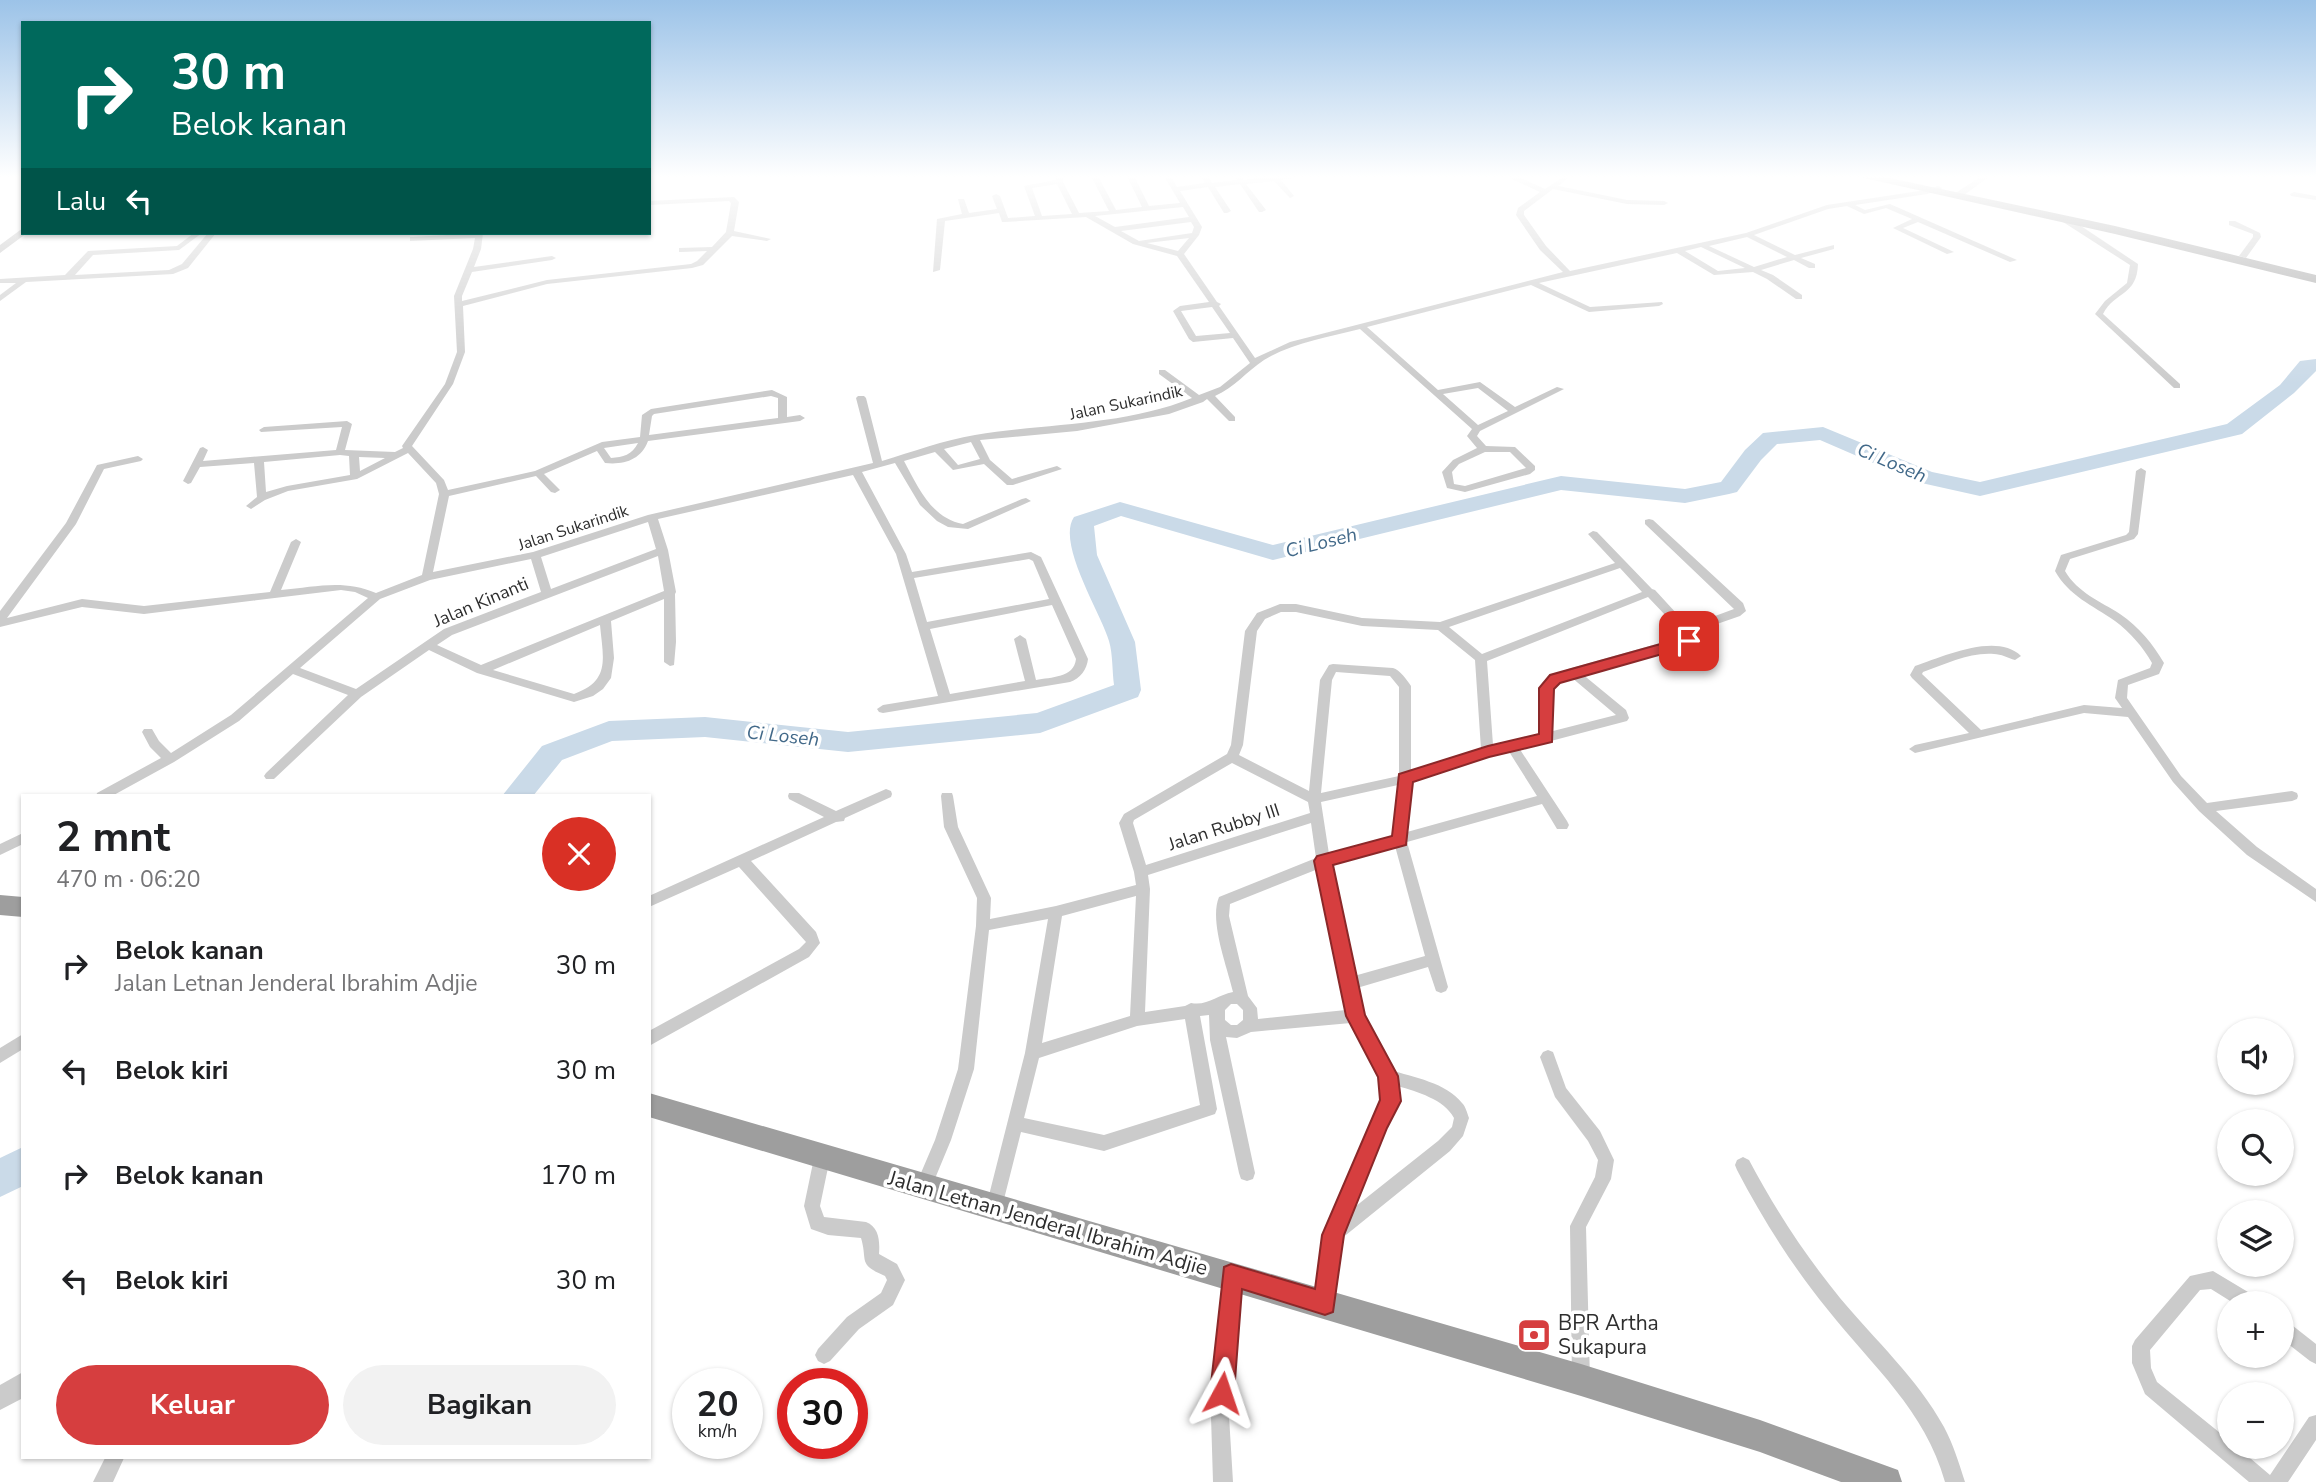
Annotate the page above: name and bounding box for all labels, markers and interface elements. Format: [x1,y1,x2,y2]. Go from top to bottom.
text: 30 m [171,39,286,106]
icon: right [56,49,147,140]
text: Belok kanan [171,103,347,146]
icon: left [120,182,158,220]
text: Lalu [56,184,106,219]
street label: Jalan Sukarindik [1067,380,1186,426]
water label: Ci Loseh [1853,437,1930,489]
street label: Jalan Sukarindik [514,499,632,556]
water label: Ci Loseh [1283,522,1360,564]
street label: Jalan Kinanti [429,571,532,633]
pin [1659,611,1719,671]
icon: arrive [1670,622,1708,660]
water label: Ci Loseh [745,719,821,753]
street label: Jalan Rubby III [1164,798,1283,857]
text: 2 mnt [56,809,170,866]
button: close [542,817,616,891]
text: 470 m · 06:20 [56,864,201,895]
text: Belok kanan [115,933,264,968]
icon: right [56,947,94,985]
text: 30 m [556,948,616,983]
text: Jalan Letnan Jenderal Ibrahim Adjie [115,968,478,999]
map controls [2217,1018,2294,1459]
button: sound [2217,1018,2294,1095]
icon: left [56,1052,94,1090]
text: Belok kiri [115,1053,228,1088]
text: 30 m [556,1053,616,1088]
button: search [2217,1109,2294,1186]
icon: right [56,1157,94,1195]
text: Belok kanan [115,1158,264,1193]
text: 170 m [540,1158,616,1193]
street label: Jalan Letnan Jenderal Ibrahim Adjie [884,1164,1211,1282]
button: layers [2217,1200,2294,1277]
icon: left [56,1262,94,1300]
text: Belok kiri [115,1263,228,1298]
text: 30 m [556,1263,616,1298]
button: + [2217,1291,2294,1368]
place label: BPR Artha Sukapura [1558,1309,1659,1361]
bank icon: BPR Artha Sukapura [1515,1316,1553,1354]
position arrow [1185,1356,1259,1430]
button: Keluar [56,1365,329,1445]
button: Bagikan [343,1365,616,1445]
speed limit sign: 30 [777,1368,868,1459]
text: 20 [696,1381,739,1428]
button: − [2217,1382,2294,1459]
text: km/h [698,1419,737,1443]

